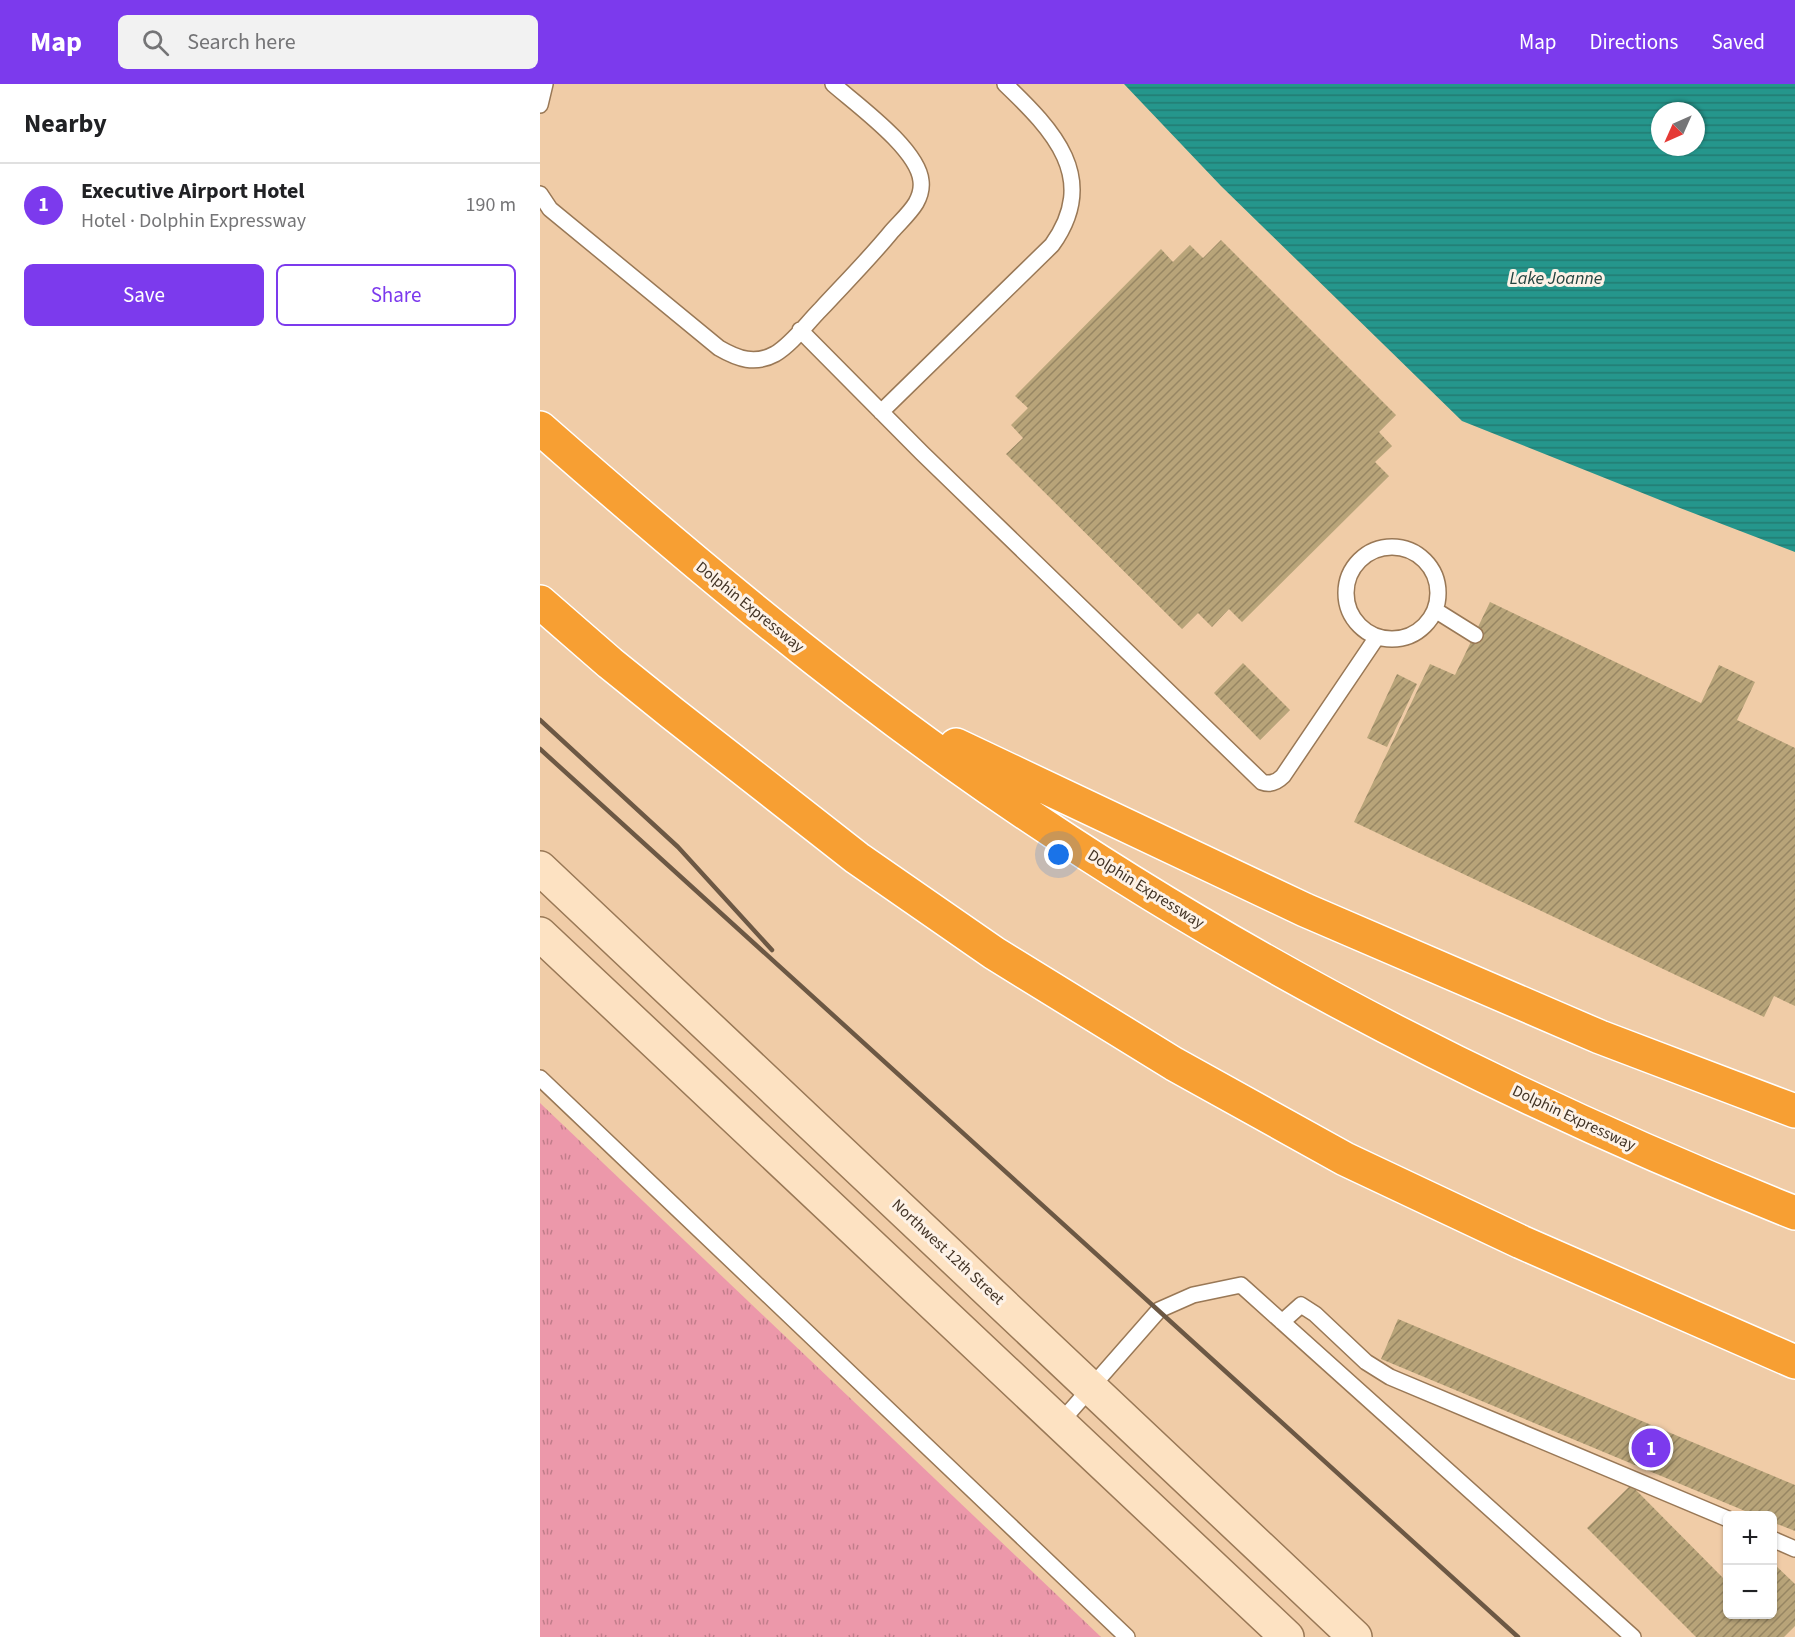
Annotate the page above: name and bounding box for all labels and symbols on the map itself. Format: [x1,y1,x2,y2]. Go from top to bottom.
north arrow [1651,102,1705,156]
water label: Lake Joanne [1510,266,1603,291]
street label: Dolphin Expressway [691,556,809,658]
your location [1044,840,1073,869]
street label: Dolphin Expressway [1084,844,1209,934]
street label: Dolphin Expressway [1509,1080,1640,1156]
street label: Northwest 12th Street [887,1194,1009,1310]
pin: 1 [1632,1426,1670,1470]

